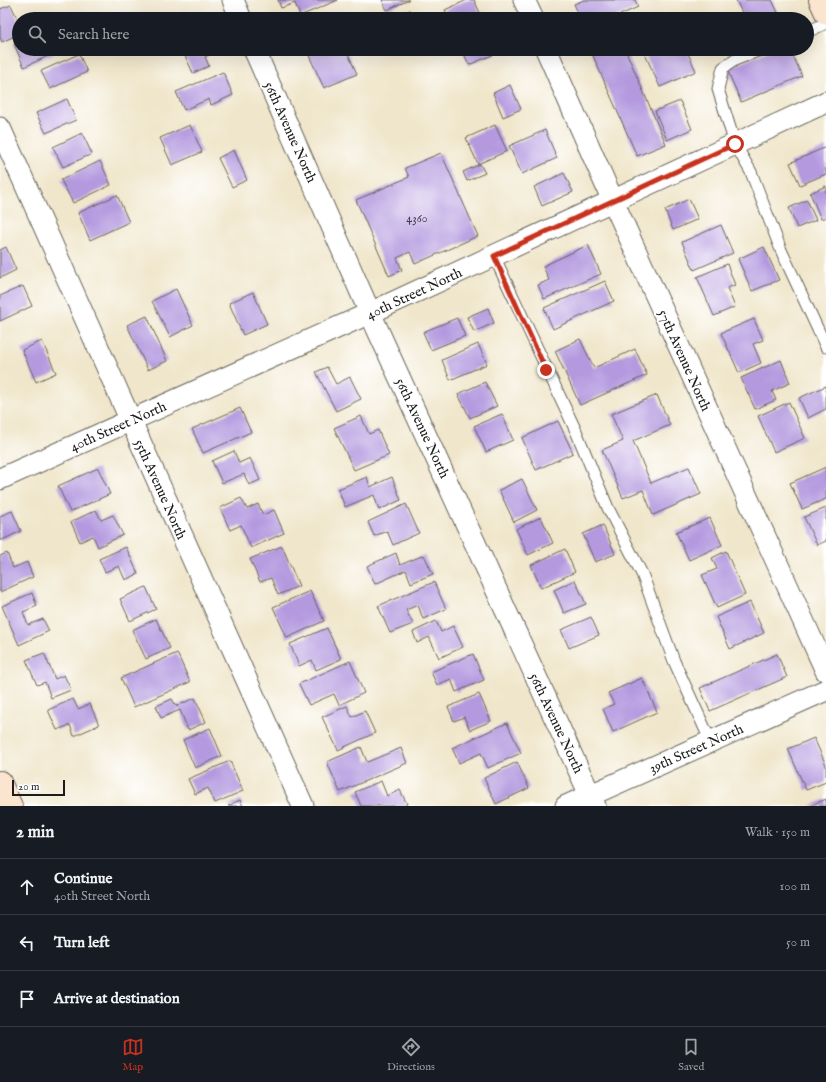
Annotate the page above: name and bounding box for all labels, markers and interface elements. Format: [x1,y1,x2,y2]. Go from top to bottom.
search box [12,12,814,56]
icon: search [26,23,48,45]
text: Search here [58,25,129,44]
street label: 56th Avenue North [260,79,321,186]
route start [726,135,744,153]
house number: 4360 [406,211,428,226]
street label: 40th Street North [364,264,466,324]
street label: 57th Avenue North [654,307,715,415]
route end [537,361,555,379]
street label: 56th Avenue North [391,375,453,482]
street label: 40th Street North [67,397,170,456]
street label: 55th Avenue North [130,436,190,543]
street label: 56th Avenue North [525,670,587,777]
street label: 39th Street North [647,720,747,778]
scale bar [12,778,65,797]
text: 20 m [18,780,39,794]
text: 2 min [16,822,54,843]
text: Walk · 150 m [745,824,810,841]
text: Continue [54,869,112,888]
icon: ahead [16,876,38,898]
text: 100 m [780,878,810,895]
text: 40th Street North [54,888,150,905]
icon: left [16,932,38,954]
text: Turn left [54,933,110,952]
text: 50 m [786,934,810,951]
icon: arrive [16,988,38,1010]
text: Arrive at destination [54,989,180,1008]
tab: Map [122,1036,144,1074]
tab: Directions [387,1036,435,1074]
tab: Saved [678,1036,704,1074]

